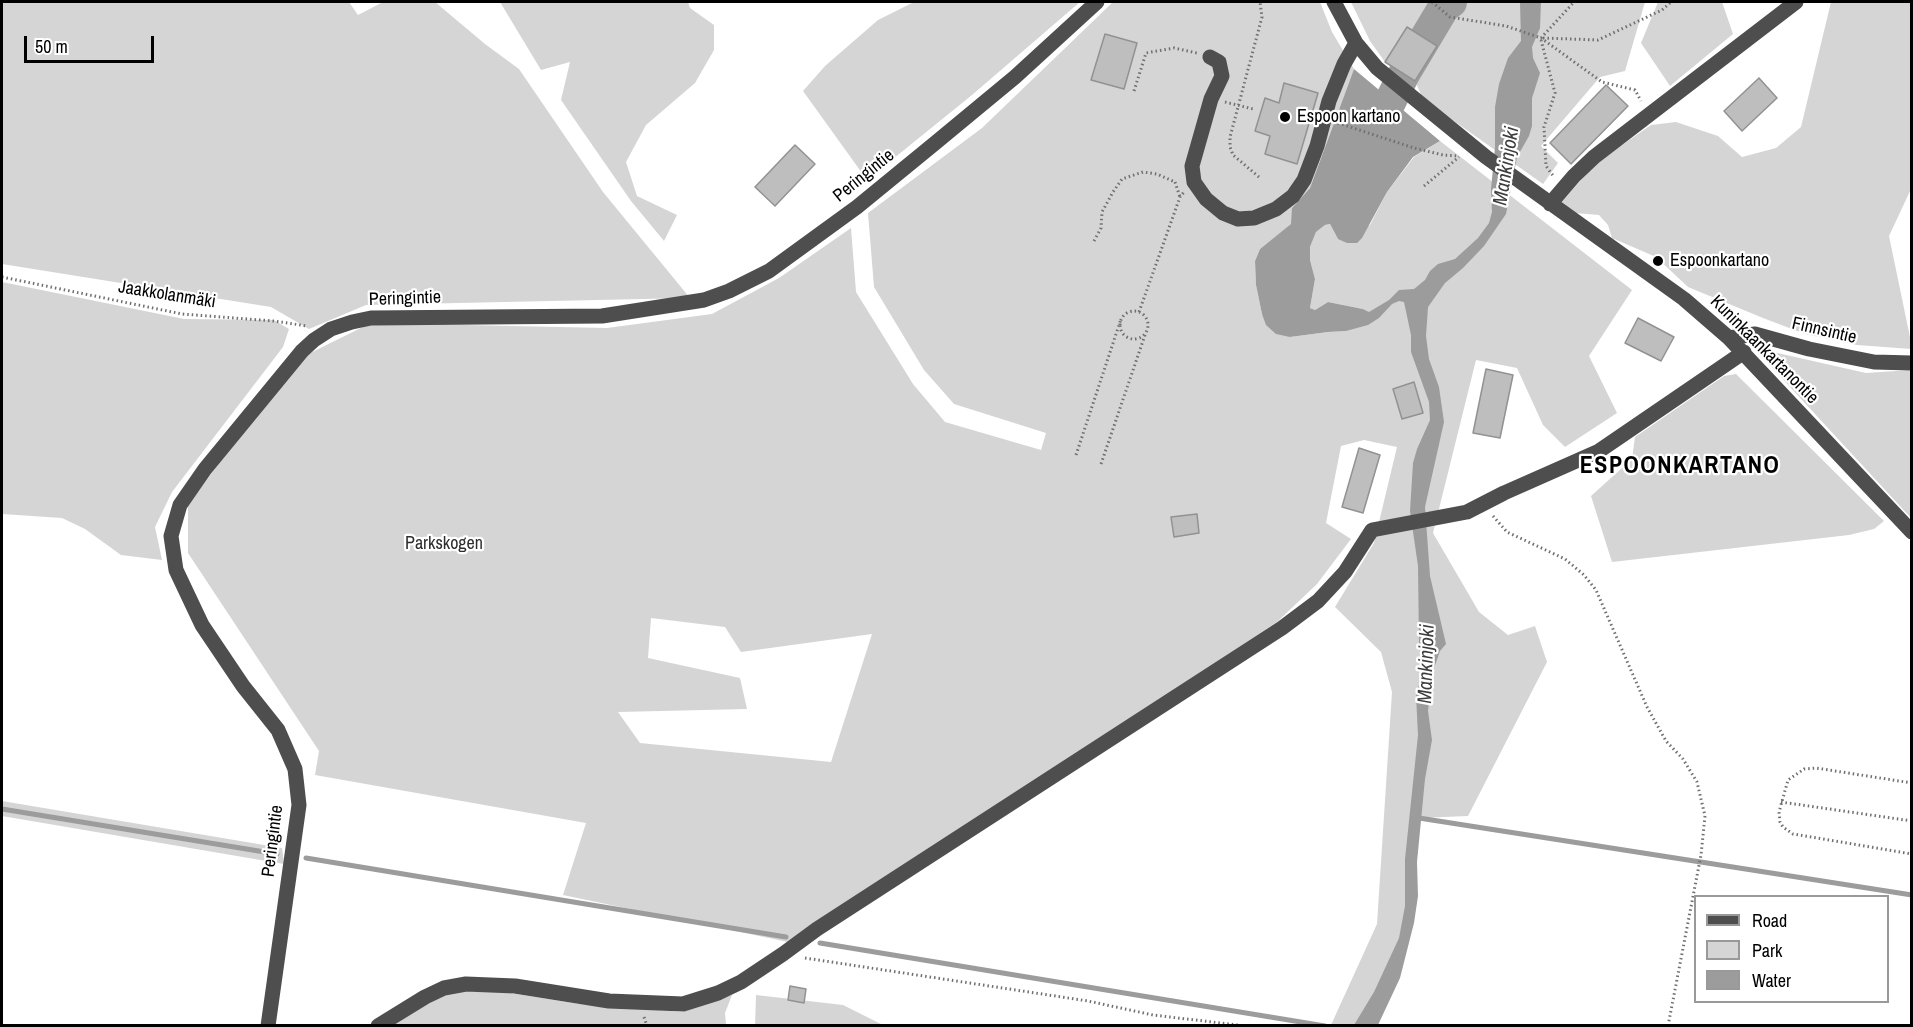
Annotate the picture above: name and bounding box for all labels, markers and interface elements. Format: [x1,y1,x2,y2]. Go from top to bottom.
scale bar [27,24,158,62]
text: 50 m [35,34,68,59]
place label: Espoon kartano [1297,106,1400,128]
marker: Espoon kartano [1278,110,1292,124]
water label: Mankinjoki [1489,125,1525,207]
street label: Peringintie [829,145,899,207]
place label: Espoonkartano [1670,250,1769,272]
marker: Espoonkartano [1651,254,1665,268]
street label: Jaakkolanmäki [117,277,217,313]
street label: Peringintie [369,287,441,311]
street label: Kuninkaankartanontie [1705,291,1823,409]
street label: Finnsintie [1790,313,1858,349]
district label: ESPOONKARTANO [1580,453,1780,481]
park label: Parkskogen [405,533,483,555]
water label: Mankinjoki [1414,624,1440,704]
street label: Peringintie [258,804,288,878]
legend [1694,895,1889,1003]
text: Road [1752,908,1787,933]
text: Park [1752,938,1782,963]
text: Water [1752,968,1791,993]

